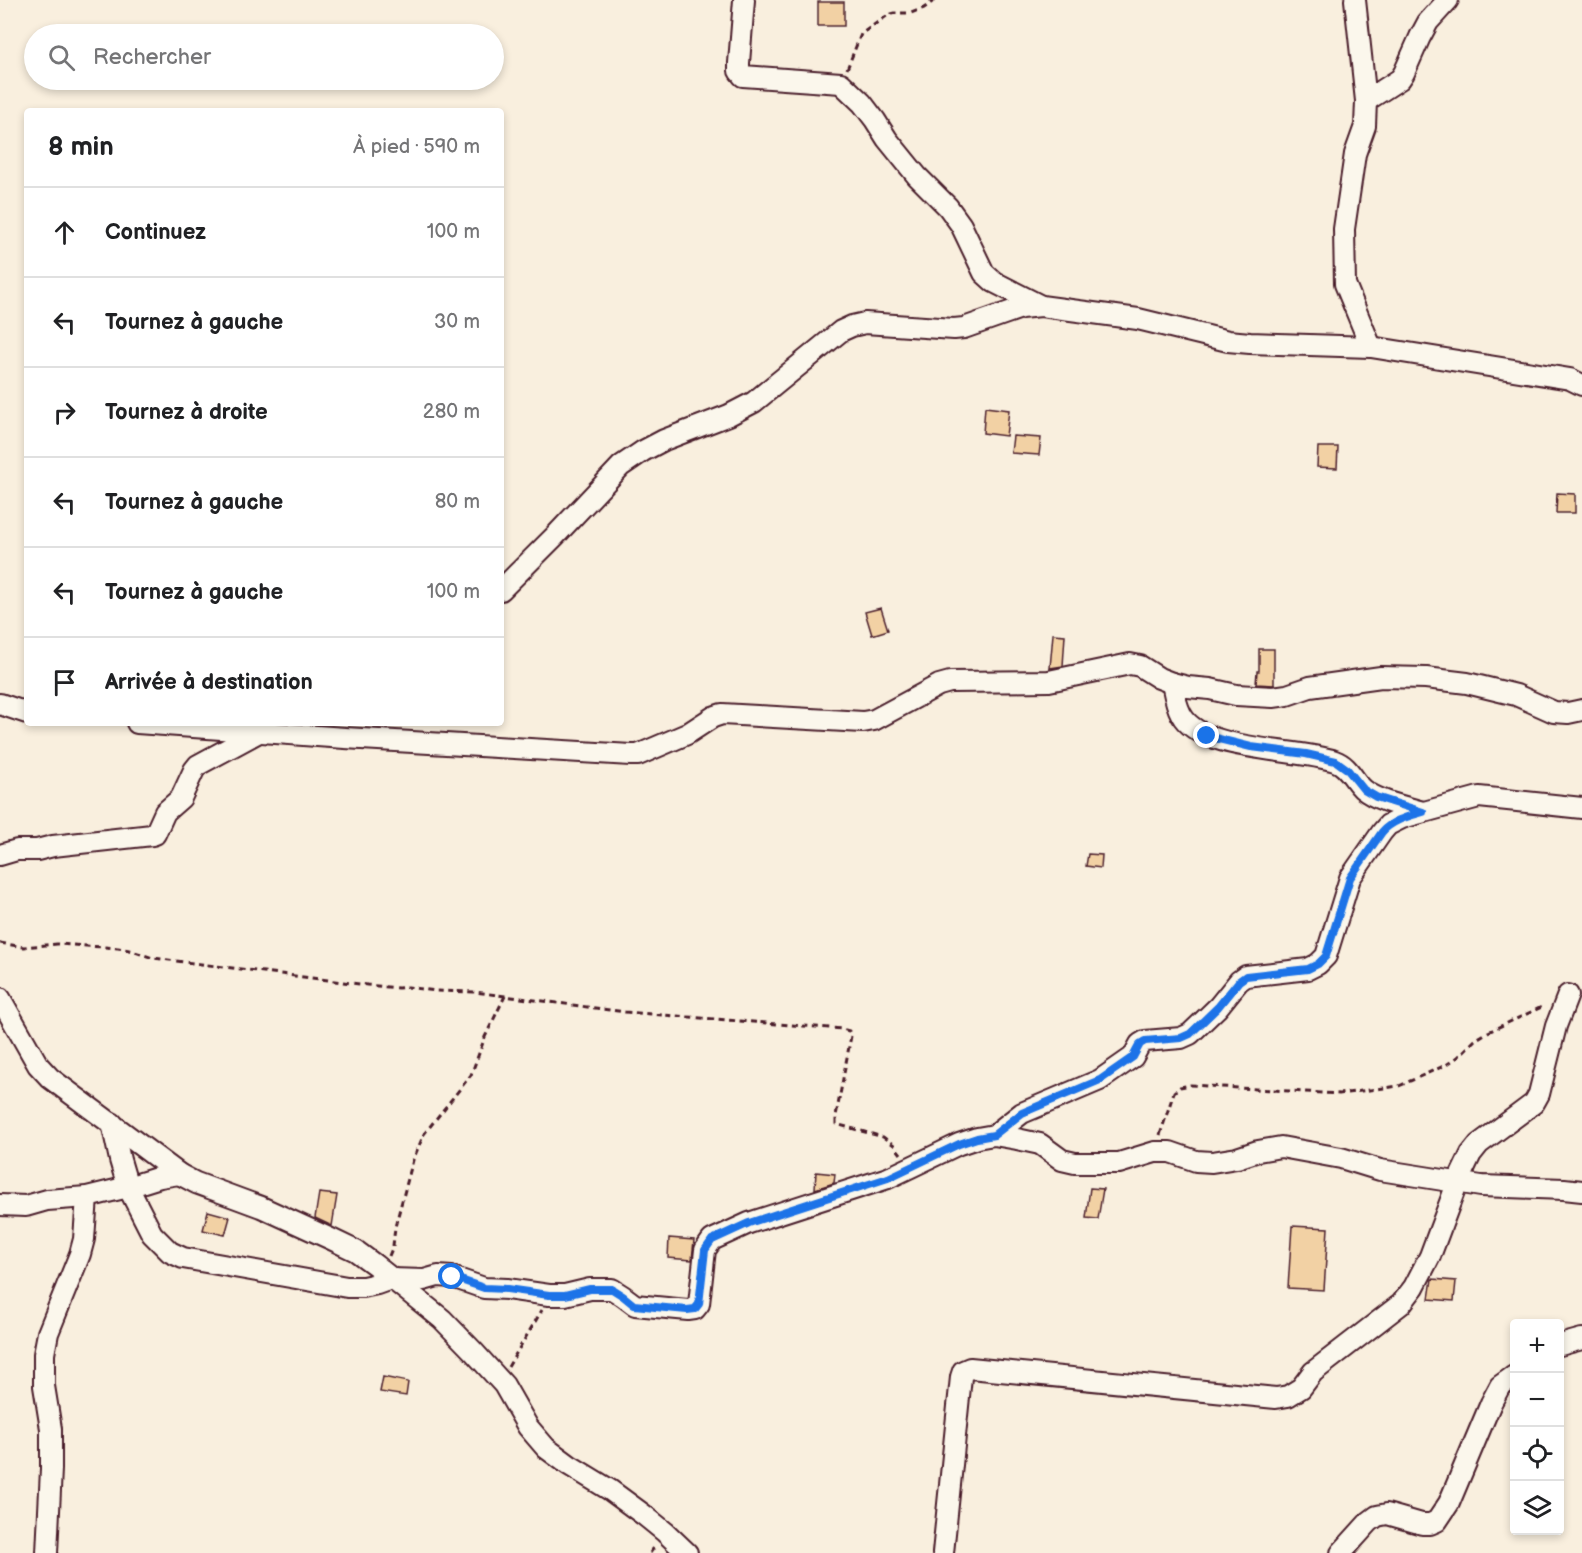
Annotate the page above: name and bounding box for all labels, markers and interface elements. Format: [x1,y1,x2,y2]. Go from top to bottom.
search box [24,24,504,90]
icon: search [45,41,78,74]
text: Rechercher [93,44,211,71]
text: 8 min [48,132,114,163]
text: À pied · 590 m [353,135,480,159]
icon: ahead [48,216,81,249]
text: Continuez [105,219,206,246]
text: 100 m [427,220,480,244]
icon: left [48,306,81,339]
text: Tournez à gauche [105,309,283,336]
text: 30 m [434,310,480,334]
icon: right [48,396,81,429]
text: Tournez à droite [105,399,268,426]
text: 280 m [423,400,480,424]
icon: left [48,486,81,519]
text: Tournez à gauche [105,489,283,516]
text: 80 m [435,490,480,514]
icon: left [48,576,81,609]
text: Tournez à gauche [105,579,283,606]
text: 100 m [427,580,480,604]
icon: arrive [48,666,81,699]
text: Arrivée à destination [105,669,313,696]
route end [1193,722,1219,748]
route start [438,1263,464,1289]
map controls [1510,1319,1564,1535]
button: + [1510,1319,1564,1373]
button: − [1510,1373,1564,1427]
button: locate [1510,1427,1564,1481]
button: layers [1510,1481,1564,1535]

